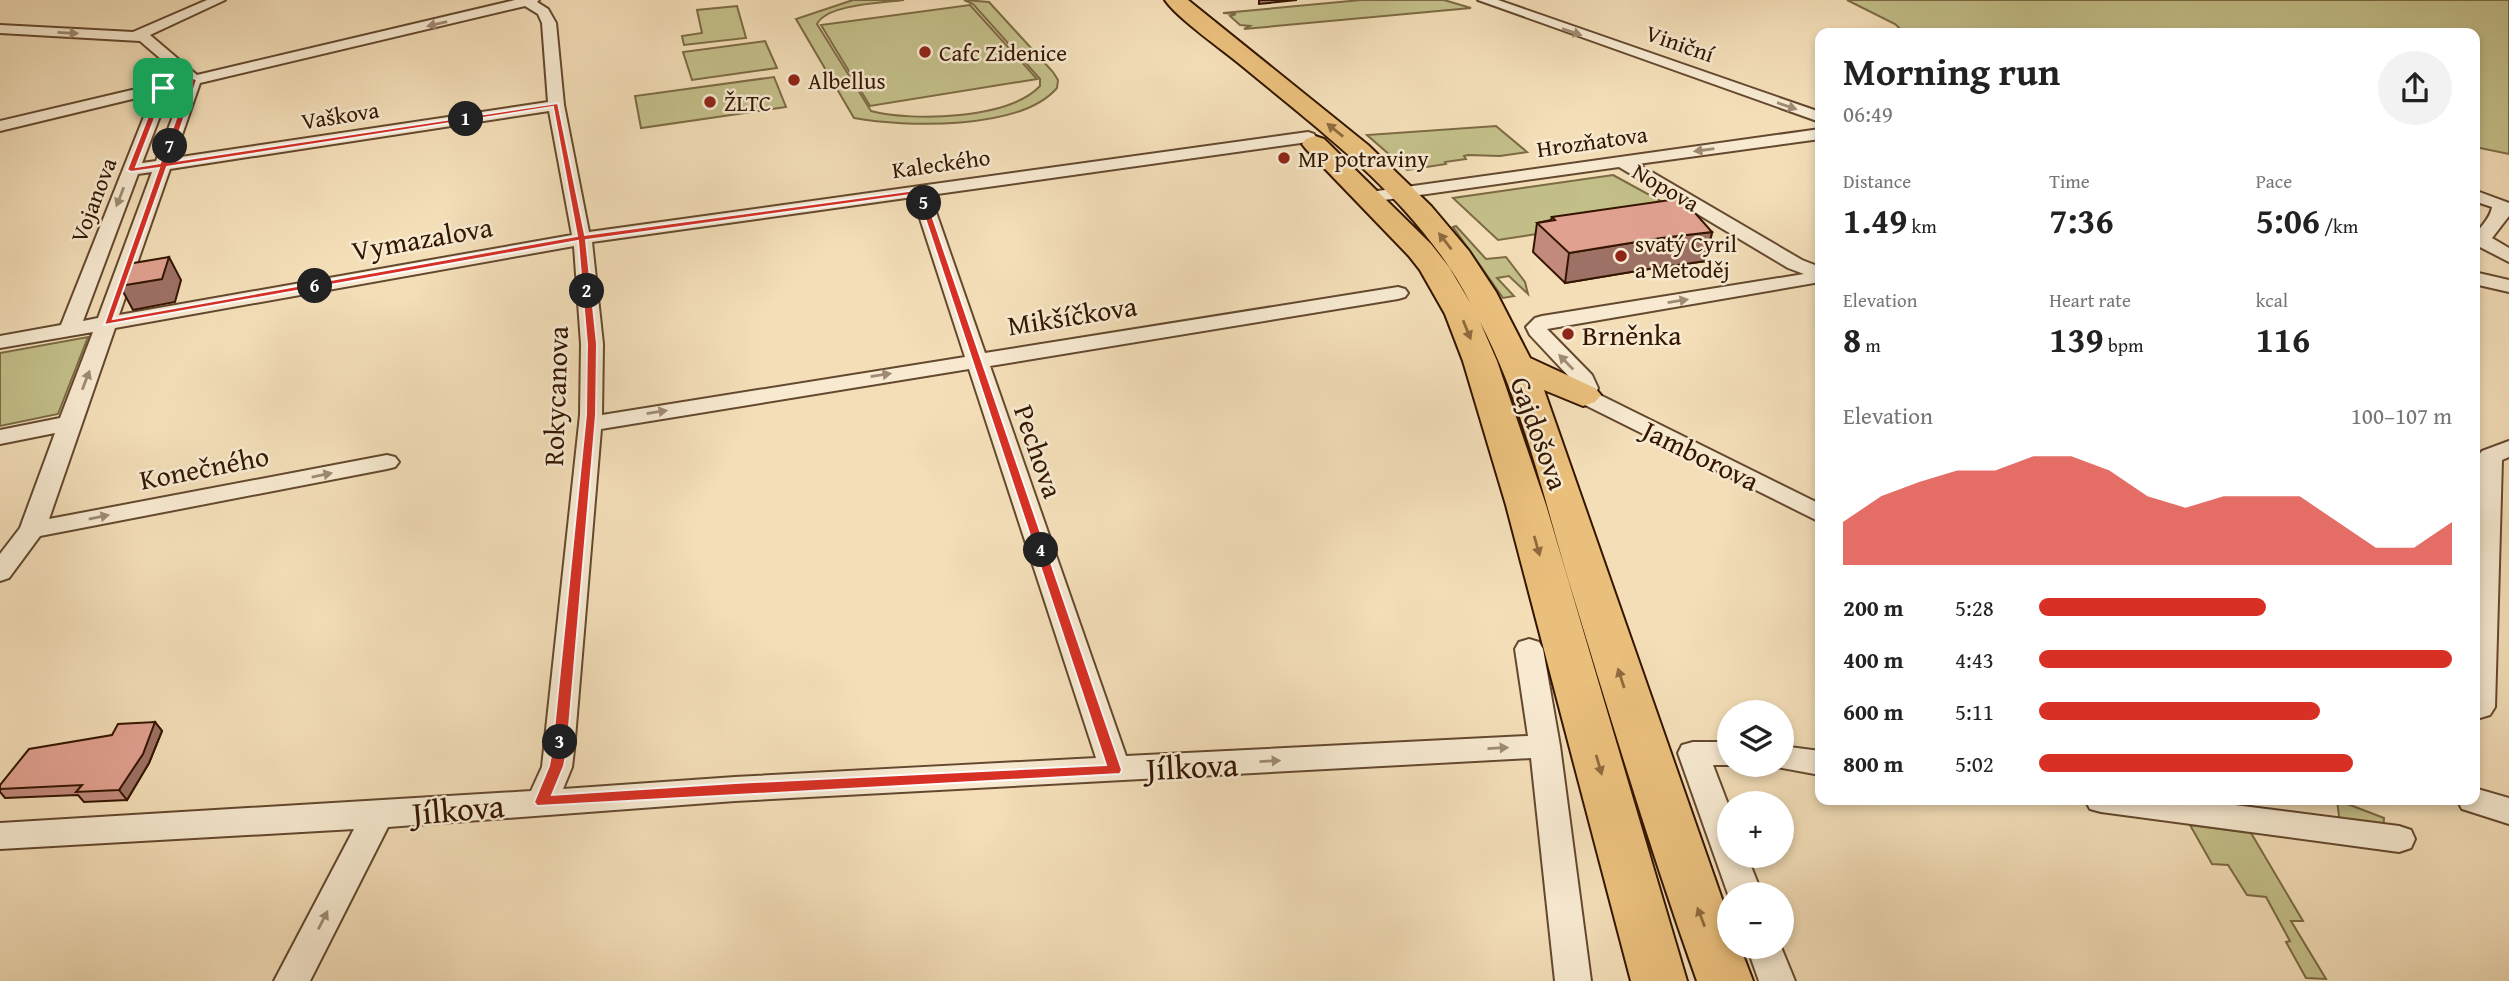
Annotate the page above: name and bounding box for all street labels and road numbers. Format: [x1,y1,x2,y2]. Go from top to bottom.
street label: Viniční [1641,16,1719,70]
street label: Vaškova [299,93,381,137]
street label: Hrozňatova [1535,117,1649,165]
street label: Kaleckého [890,140,992,186]
street label: Vojanova [62,153,124,247]
street label: Nopova [1626,155,1706,219]
street label: Vymazalova [348,205,496,271]
street label: Mikšíčkova [1004,284,1140,345]
street label: Rokycanova [532,324,578,467]
street label: Gajdošova [1501,371,1580,496]
street label: Pechova [1004,399,1074,504]
street label: Jamborova [1633,408,1767,501]
street label: Konečného [136,434,272,500]
street label: Jílkova [1141,740,1240,793]
street label: Jílkova [406,781,507,837]

